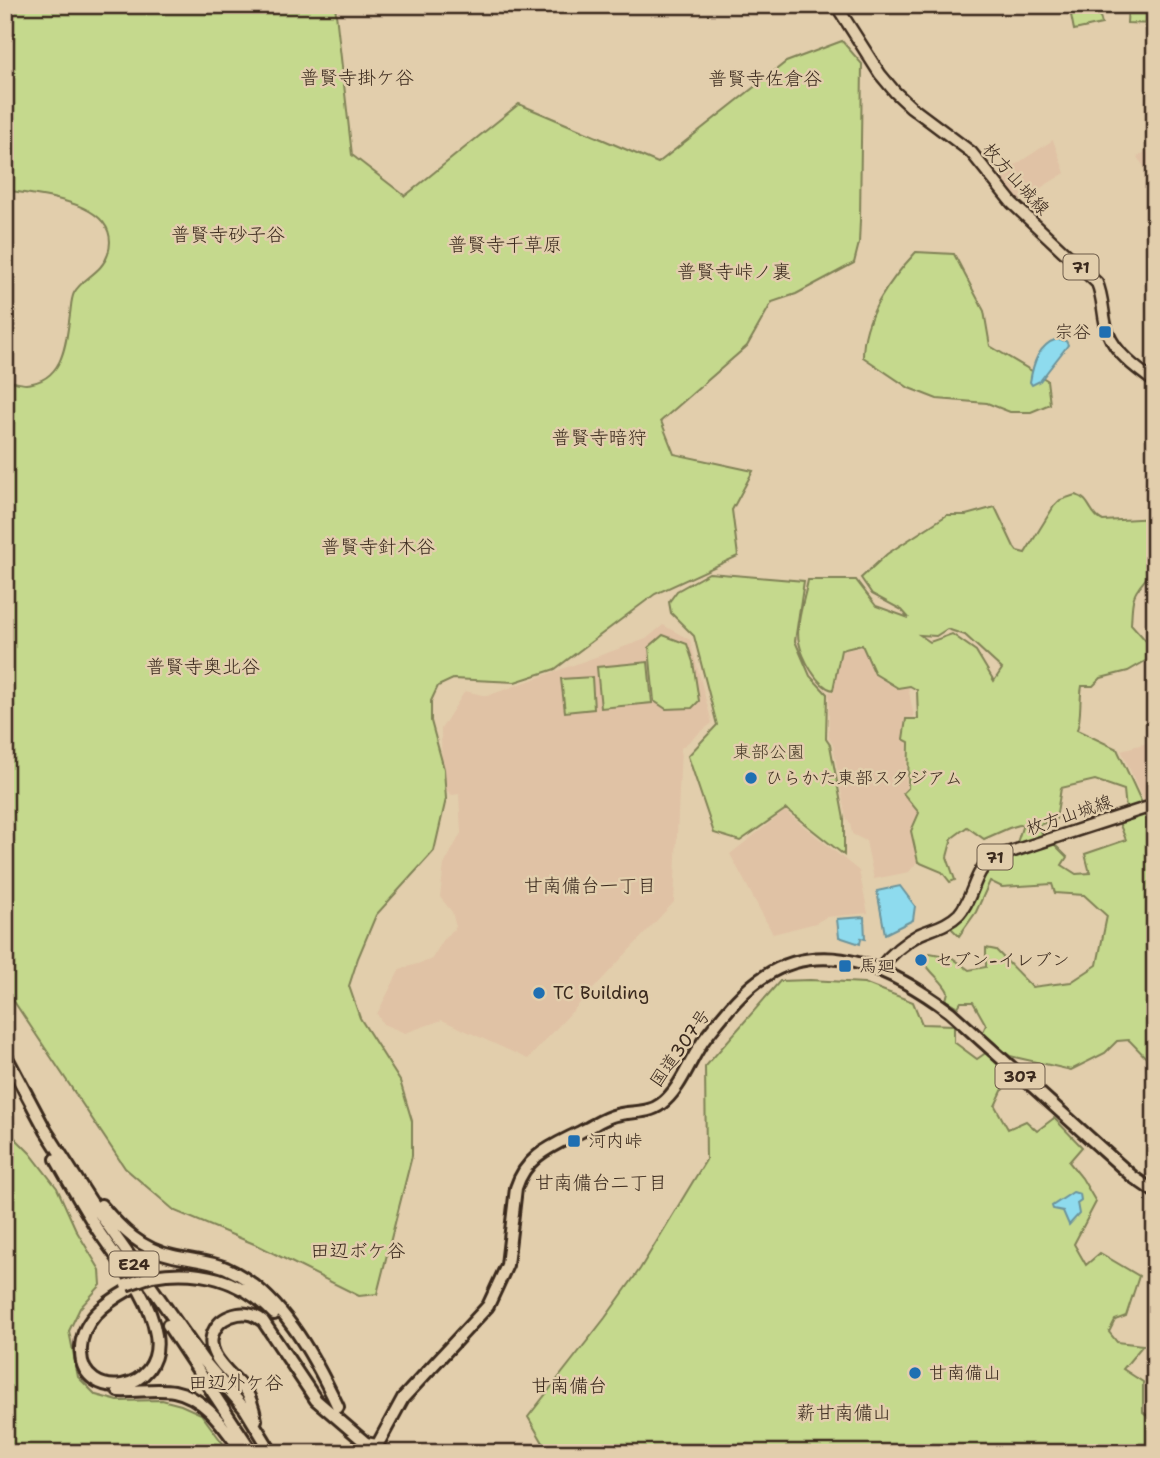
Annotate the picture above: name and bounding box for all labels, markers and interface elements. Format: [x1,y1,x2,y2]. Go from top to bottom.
district label: 普賢寺掛ケ谷 [300,65,414,90]
district label: 普賢寺佐倉谷 [708,66,822,91]
street label: 枚方山城線 [977,138,1055,220]
district label: 普賢寺砂子谷 [171,222,285,247]
district label: 普賢寺千草原 [448,232,562,257]
road number: 71 [1064,255,1098,280]
district label: 普賢寺峠ノ裏 [677,259,791,284]
place label: 宗谷 [1055,320,1091,344]
marker: 宗谷 [1097,324,1113,340]
district label: 普賢寺暗狩 [551,425,647,450]
district label: 普賢寺針木谷 [321,534,435,559]
district label: 普賢寺奥北谷 [146,654,260,679]
park label: 東部公園 [733,740,805,764]
place label: ひらかた東部スタジアム [765,766,963,790]
marker: ひらかた東部スタジアム [743,770,759,786]
street label: 枚方山城線 [1023,789,1115,841]
road number: 71 [978,844,1012,870]
district label: 甘南備台一丁目 [523,873,657,898]
place label: セブン-イレブン [935,948,1070,972]
marker: セブン-イレブン [913,952,929,968]
place label: 馬廻 [859,954,895,978]
marker: 馬廻 [837,958,853,974]
place label: TC Building [553,981,649,1005]
marker: TC Building [531,985,547,1001]
street label: 国道307号 [644,1004,716,1092]
road number: 307 [996,1064,1044,1088]
place label: 河内峠 [588,1129,642,1153]
marker: 河内峠 [566,1133,582,1149]
district label: 甘南備台二丁目 [534,1170,668,1195]
district label: 田辺ボケ谷 [310,1238,406,1263]
road number: E24 [110,1252,158,1276]
place label: 甘南備山 [929,1361,1001,1385]
marker: 甘南備山 [907,1365,923,1381]
district label: 田辺外ケ谷 [188,1370,284,1395]
district label: 甘南備台 [531,1373,607,1398]
district label: 薪甘南備山 [796,1400,892,1425]

